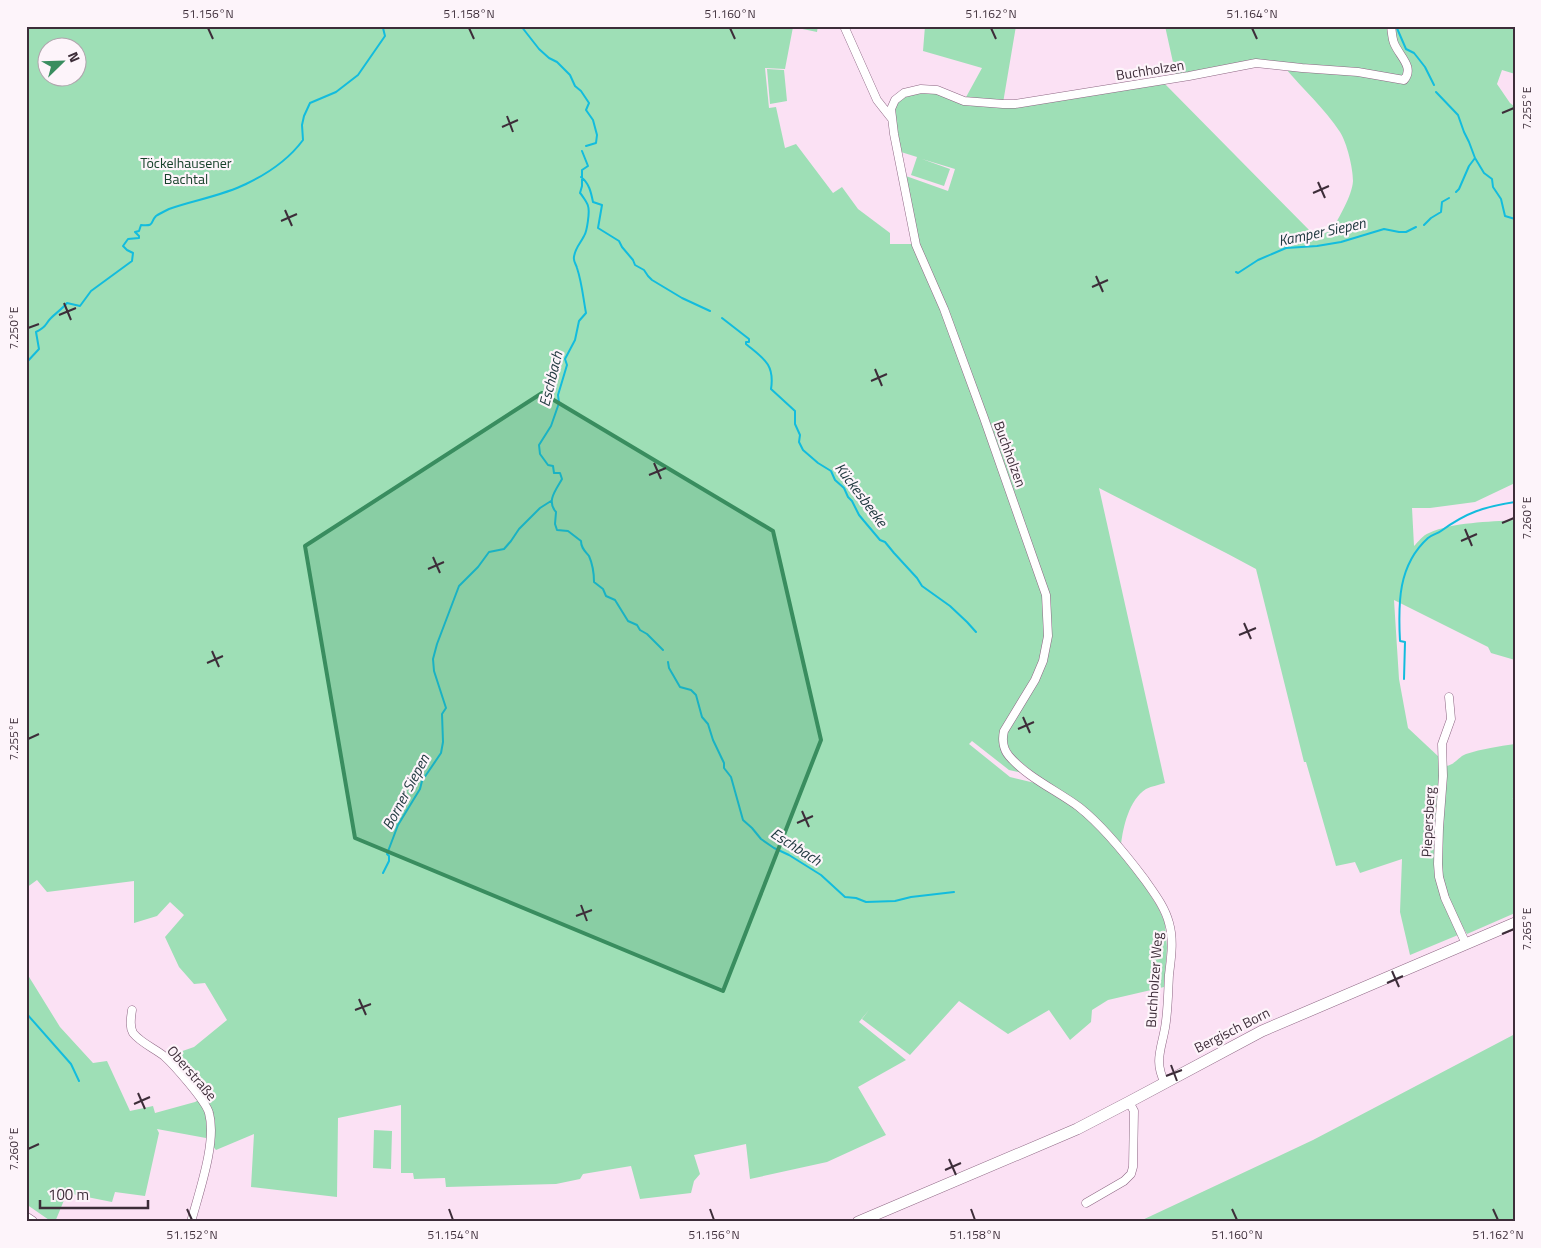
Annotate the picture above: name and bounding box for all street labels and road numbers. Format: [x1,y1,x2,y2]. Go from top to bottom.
street label: Buchholzen [1114,54,1186,85]
street label: Buchholzen [989,418,1032,490]
street label: Piepersberg [1415,786,1440,858]
street label: Buchholzer Weg [1140,932,1167,1028]
street label: Bergisch Born [1190,1002,1273,1058]
street label: Oberstraße [163,1041,222,1105]

